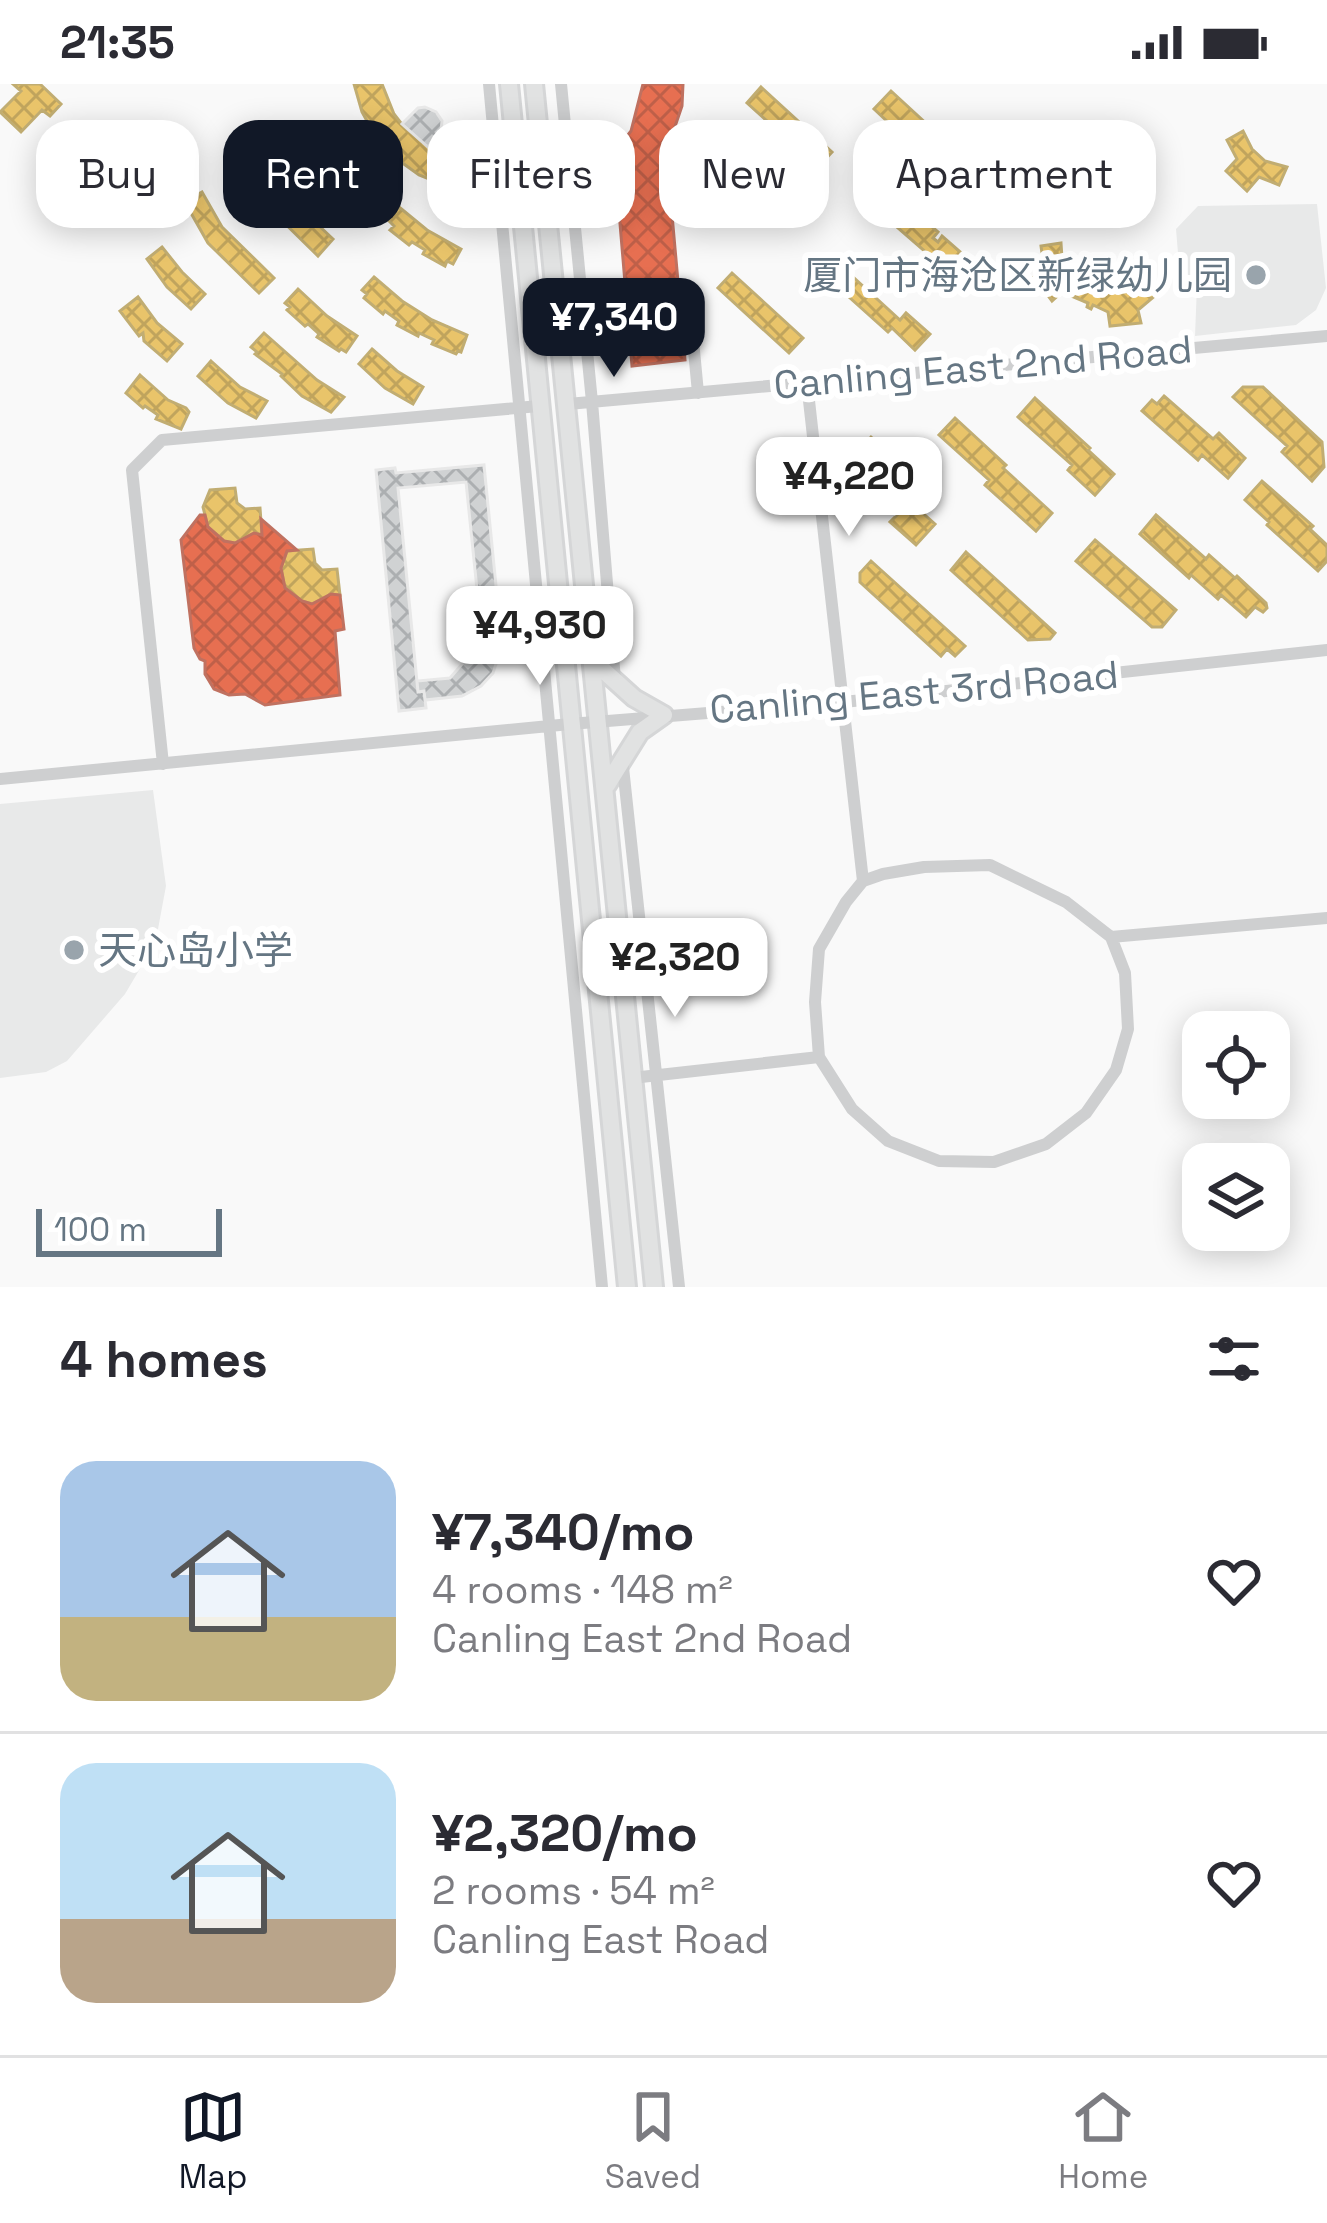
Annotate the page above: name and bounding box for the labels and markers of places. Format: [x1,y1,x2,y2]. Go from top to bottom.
place label: 厦门市海沧区新绿幼儿园 [803,251,1232,300]
marker: 厦门市海沧区新绿幼儿园 [1243,262,1269,288]
pin: ¥7,340 [516,278,712,380]
pin: ¥4,220 [751,437,947,539]
pin: ¥4,930 [442,586,638,688]
pin: ¥2,320 [577,918,773,1020]
place label: 天心岛小学 [98,926,293,975]
marker: 天心岛小学 [61,937,87,963]

